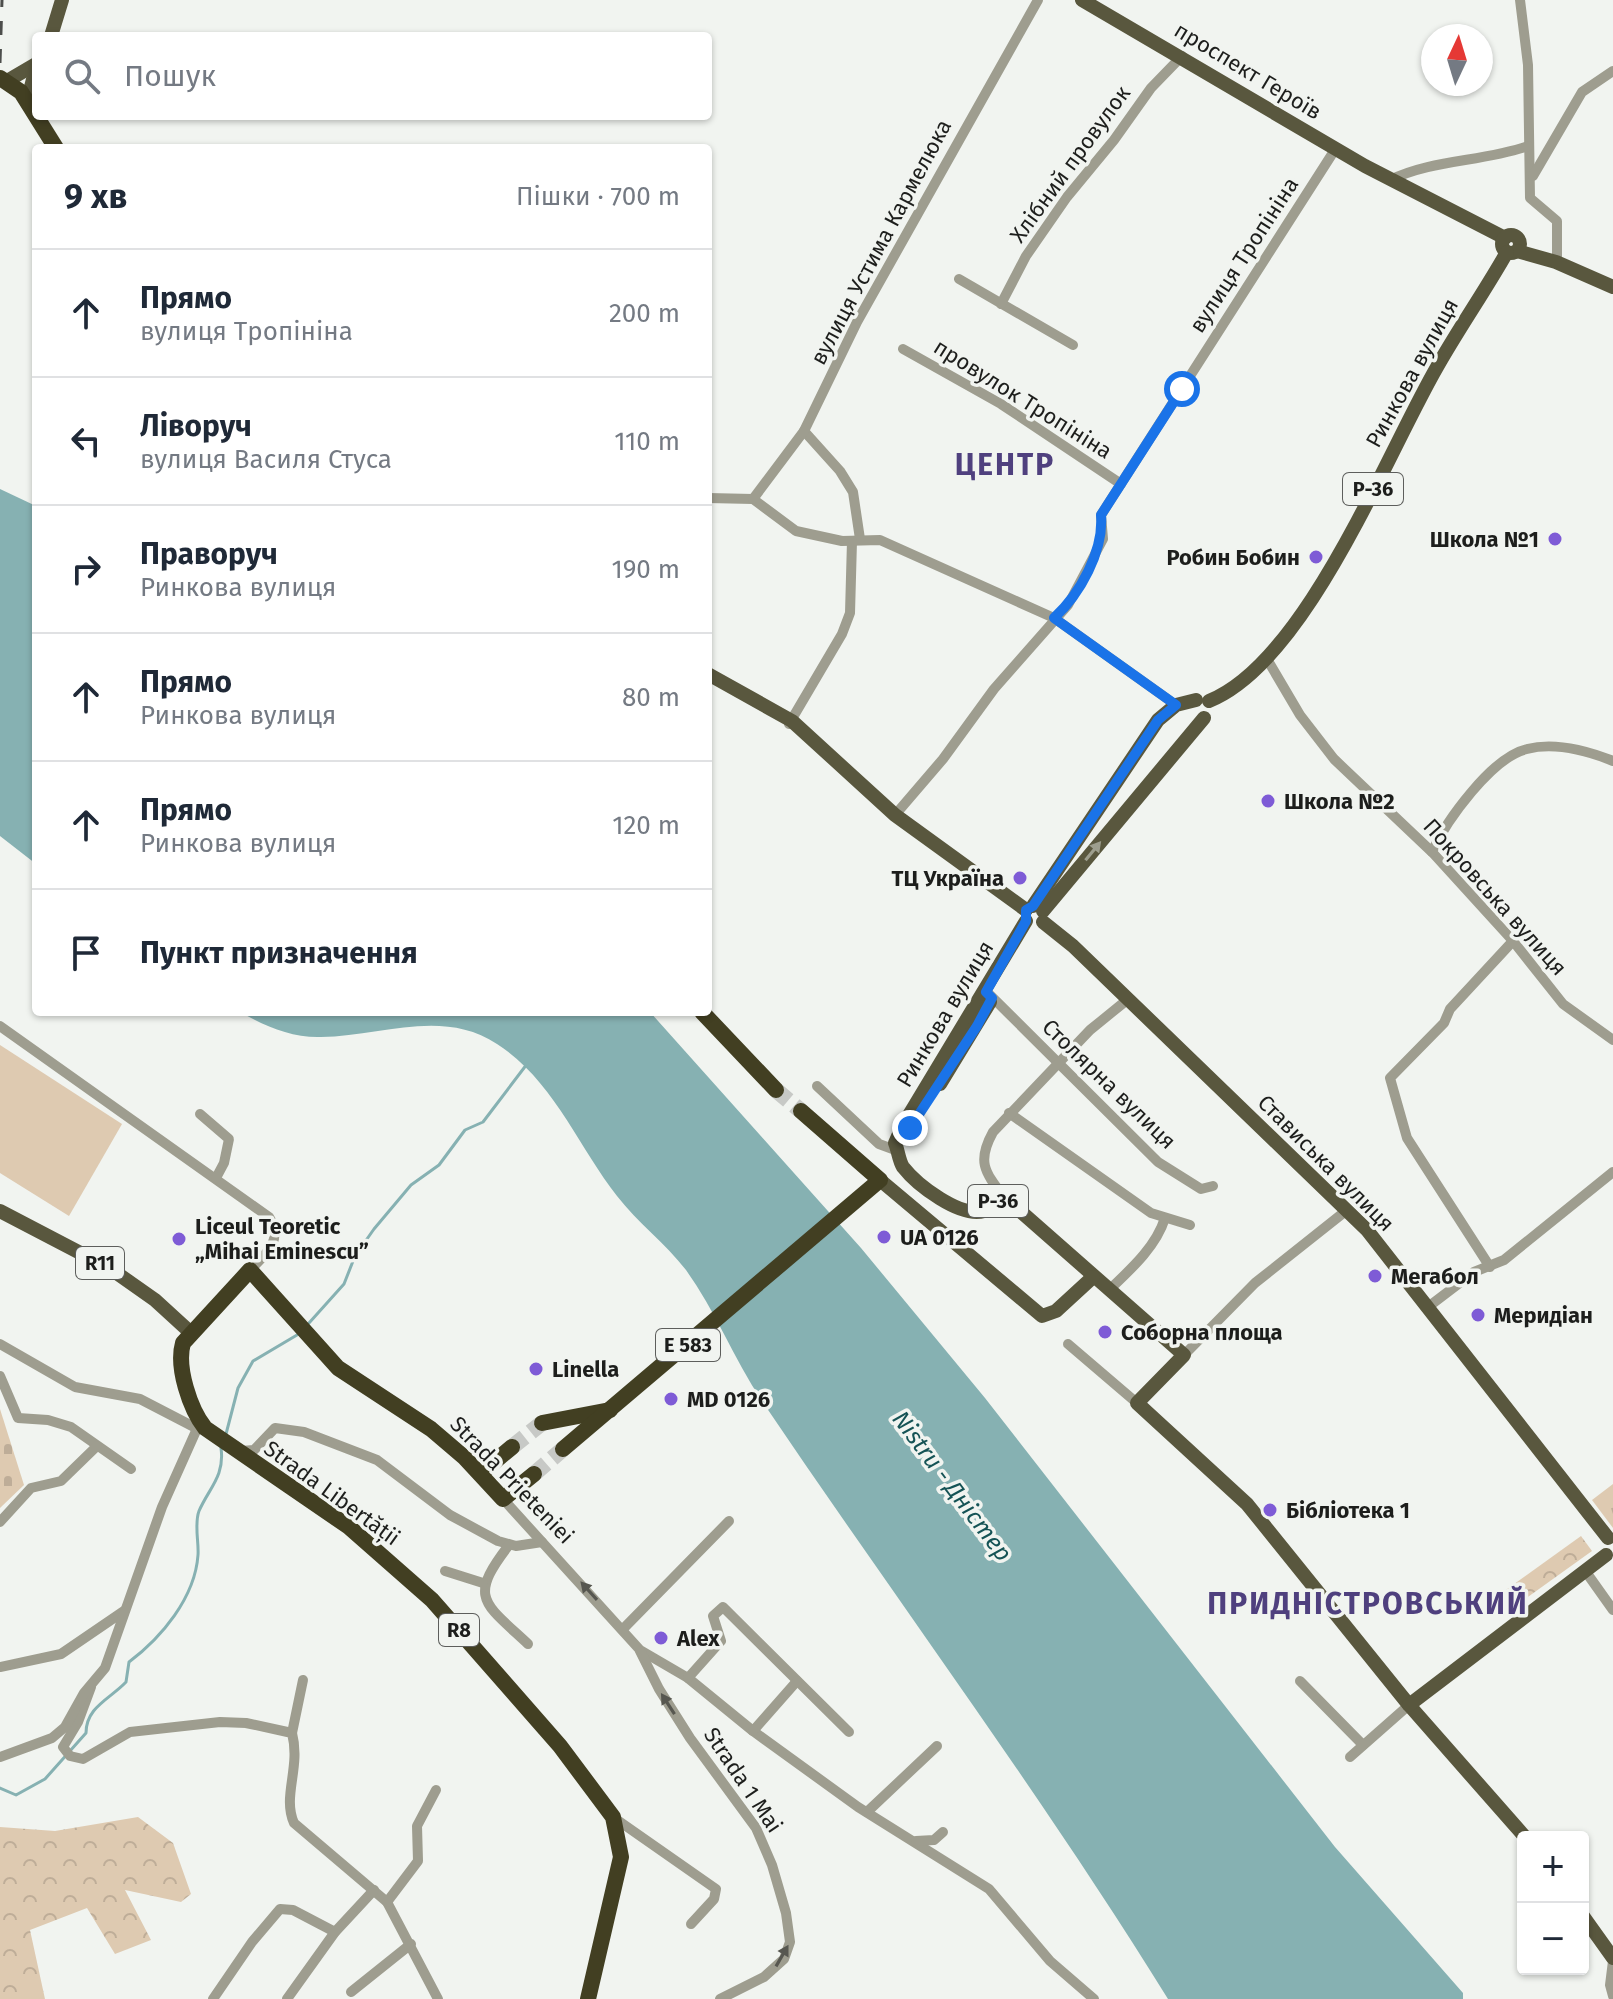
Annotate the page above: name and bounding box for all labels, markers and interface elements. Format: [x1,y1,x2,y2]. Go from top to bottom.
street label: проспект Героїв [1169,16,1327,126]
north arrow [1421,24,1493,96]
search box [32,32,712,120]
icon: search [60,54,104,98]
text: Пошук [124,58,216,94]
street label: Хлібний провулок [1004,80,1136,248]
street label: вулиця Устима Кармелюка [805,115,957,369]
street label: вулиця Тропініна [1184,172,1304,338]
text: 9 хв [64,176,127,217]
text: Пішки · 700 m [516,181,680,212]
text: Прямо [140,280,232,316]
icon: ahead [64,291,108,335]
street label: Ринкова вулиця [1360,294,1464,452]
text: 200 m [609,298,680,329]
text: вулиця Тропініна [140,316,353,347]
street label: провулок Тропініна [929,333,1117,465]
route start [1164,371,1200,407]
text: Ліворуч [140,408,252,444]
icon: left [64,419,108,463]
text: 110 m [614,426,680,457]
text: вулиця Василя Стуса [140,444,392,475]
district label: ЦЕНТР [955,447,1055,483]
road number: Р-36 [1343,473,1403,505]
place label: Школа №1 [1430,526,1539,553]
marker: Школа №1 [1546,530,1564,548]
text: Праворуч [140,536,278,572]
place label: Робин Бобин [1166,544,1300,571]
icon: right [64,547,108,591]
marker: Робин Бобин [1307,548,1325,566]
text: 190 m [611,554,680,585]
text: Ринкова вулиця [140,572,336,603]
text: Прямо [140,664,232,700]
icon: ahead [64,675,108,719]
text: 80 m [622,682,680,713]
text: Ринкова вулиця [140,700,336,731]
place label: Школа №2 [1284,788,1395,815]
text: Прямо [140,792,232,828]
marker: Школа №2 [1259,792,1277,810]
icon: ahead [64,803,108,847]
text: 120 m [612,810,680,841]
street label: Покровська вулиця [1418,813,1572,981]
text: Ринкова вулиця [140,828,336,859]
one-way arrow [1084,841,1101,861]
place label: ТЦ Україна [892,865,1004,892]
marker: ТЦ Україна [1011,869,1029,887]
icon: arrive [64,931,108,975]
text: Пункт призначення [140,935,418,971]
street label: Ринкова вулиця [891,936,999,1092]
street label: Столярна вулиця [1037,1013,1181,1155]
street label: Стависька вулиця [1252,1089,1400,1237]
route end [892,1110,928,1146]
road number: Р-36 [968,1185,1028,1217]
place label: Liceul Teoretic „Mihai Eminescu” [195,1213,369,1265]
place label: UA 0126 [900,1224,979,1251]
marker: UA 0126 [875,1228,893,1246]
marker: Liceul Teoretic „Mihai Eminescu” [170,1230,188,1248]
road number: R11 [76,1247,124,1279]
place label: Мегабол [1391,1263,1479,1290]
marker: Мегабол [1366,1267,1384,1285]
place label: Меридіан [1494,1302,1593,1329]
marker: Меридіан [1469,1306,1487,1324]
place label: Соборна площа [1121,1319,1283,1346]
marker: Соборна площа [1096,1323,1114,1341]
road number: E 583 [656,1329,720,1361]
place label: Linella [552,1356,619,1383]
marker: Linella [527,1360,545,1378]
place label: MD 0126 [687,1386,770,1413]
marker: MD 0126 [662,1390,680,1408]
water label: Nistru - Дністер [886,1405,1018,1567]
street label: Strada Prieteniei [444,1411,580,1549]
street label: Strada Libertății [259,1435,405,1551]
place label: Бібліотека 1 [1286,1497,1410,1524]
marker: Бібліотека 1 [1261,1501,1279,1519]
one-way arrow [581,1581,599,1600]
district label: ПРИДНІСТРОВСЬКИЙ [1207,1585,1529,1622]
road number: R8 [439,1614,479,1646]
place label: Alex [676,1625,720,1652]
marker: Alex [652,1629,670,1647]
one-way arrow [662,1693,676,1715]
street label: Strada 1 Mai [698,1722,788,1838]
map controls [1517,1831,1589,1975]
button: + [1517,1831,1589,1903]
button: − [1517,1903,1589,1975]
one-way arrow [775,1945,789,1967]

